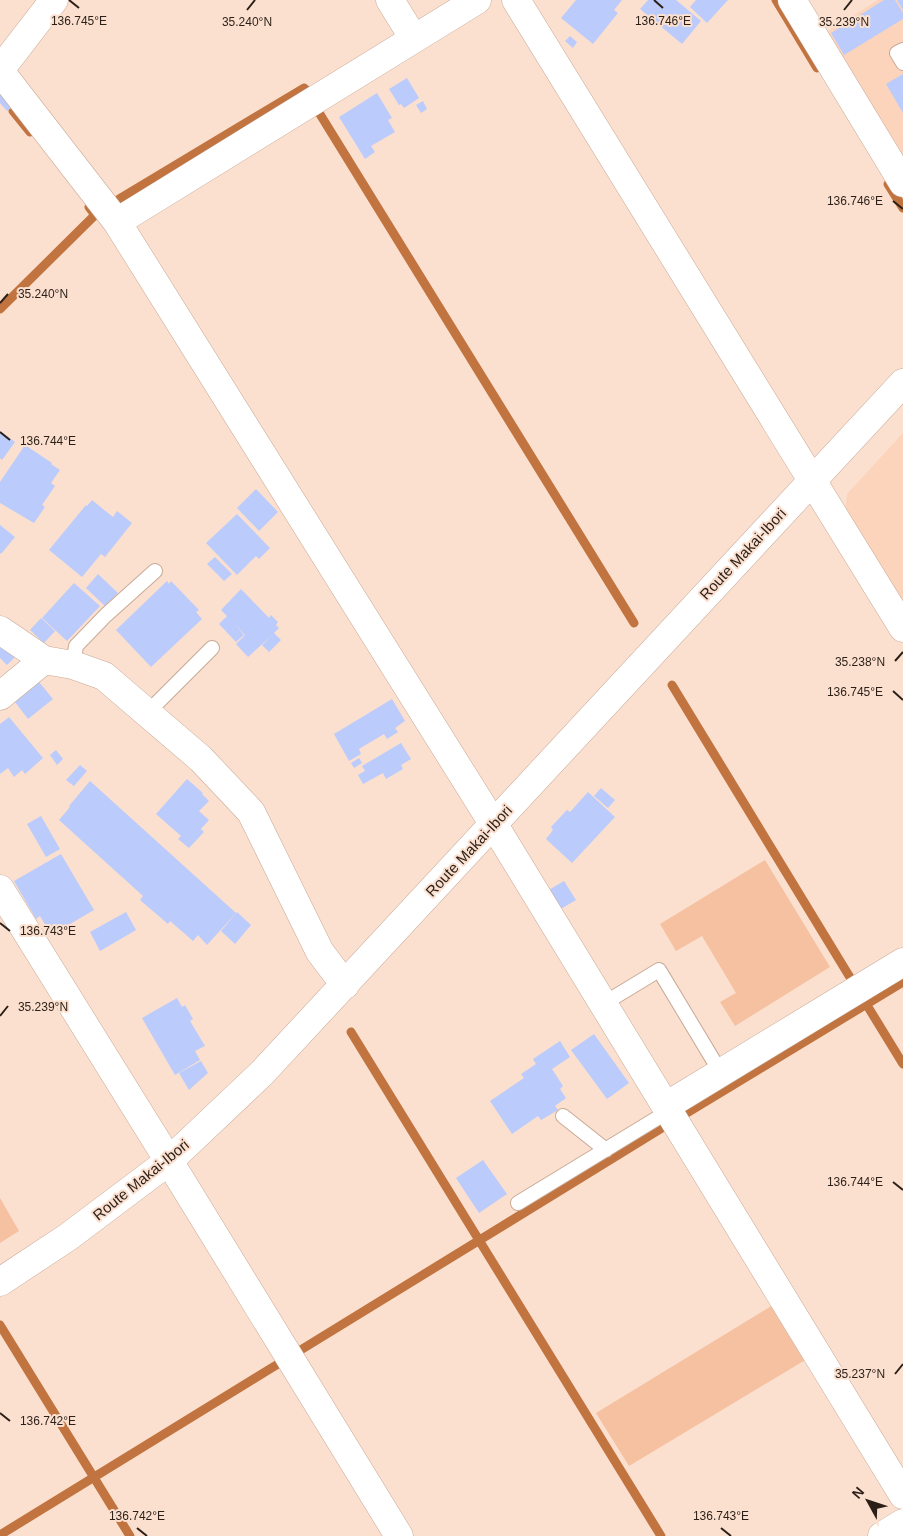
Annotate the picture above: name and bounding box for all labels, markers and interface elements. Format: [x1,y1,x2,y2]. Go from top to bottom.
text: 136.745°E [51,14,107,28]
text: 136.746°E [635,14,691,28]
text: 35.240°N [222,15,272,29]
text: 35.239°N [819,15,869,29]
text: 136.746°E [827,194,883,208]
text: 35.240°N [18,287,68,301]
text: 136.744°E [20,434,76,448]
street label: Route Makai-Ibori [696,505,789,603]
text: 35.238°N [835,655,885,669]
text: 136.745°E [827,685,883,699]
street label: Route Makai-Ibori [422,802,515,900]
text: 136.743°E [20,924,76,938]
text: 35.239°N [18,1000,68,1014]
street label: Route Makai-Ibori [89,1136,192,1223]
text: 136.744°E [827,1175,883,1189]
text: 35.237°N [835,1367,885,1381]
text: 136.742°E [20,1414,76,1428]
north arrow [843,1476,893,1526]
text: N [849,1484,867,1502]
text: 136.742°E [109,1509,165,1523]
text: 136.743°E [693,1509,749,1523]

